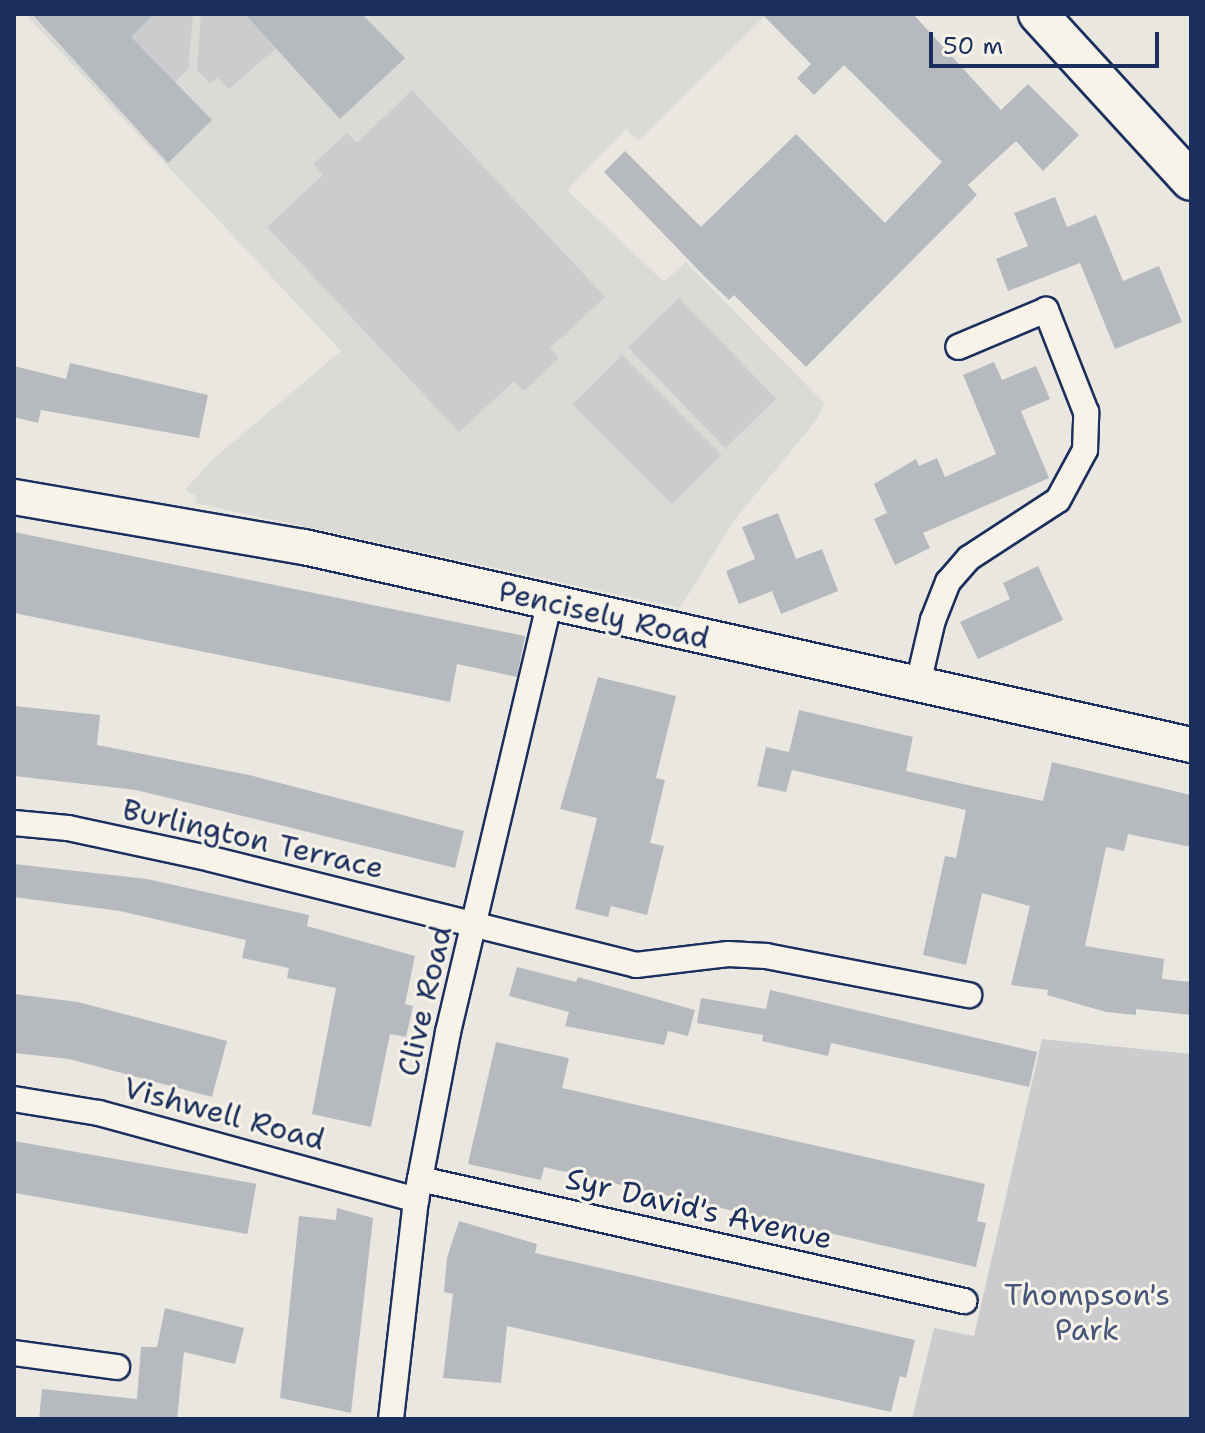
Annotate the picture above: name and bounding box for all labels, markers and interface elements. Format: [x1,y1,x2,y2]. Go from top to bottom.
scale bar [933,16,1163,66]
text: 50 m [943,30,1003,62]
street label: Pencisely Road [495,573,713,657]
street label: Burlington Terrace [119,791,387,887]
street label: Clive Road [390,922,460,1080]
street label: Vishwell Road [120,1070,328,1158]
street label: Syr David's Avenue [562,1161,836,1257]
park label: Thompson's Park [1004,1277,1170,1348]

